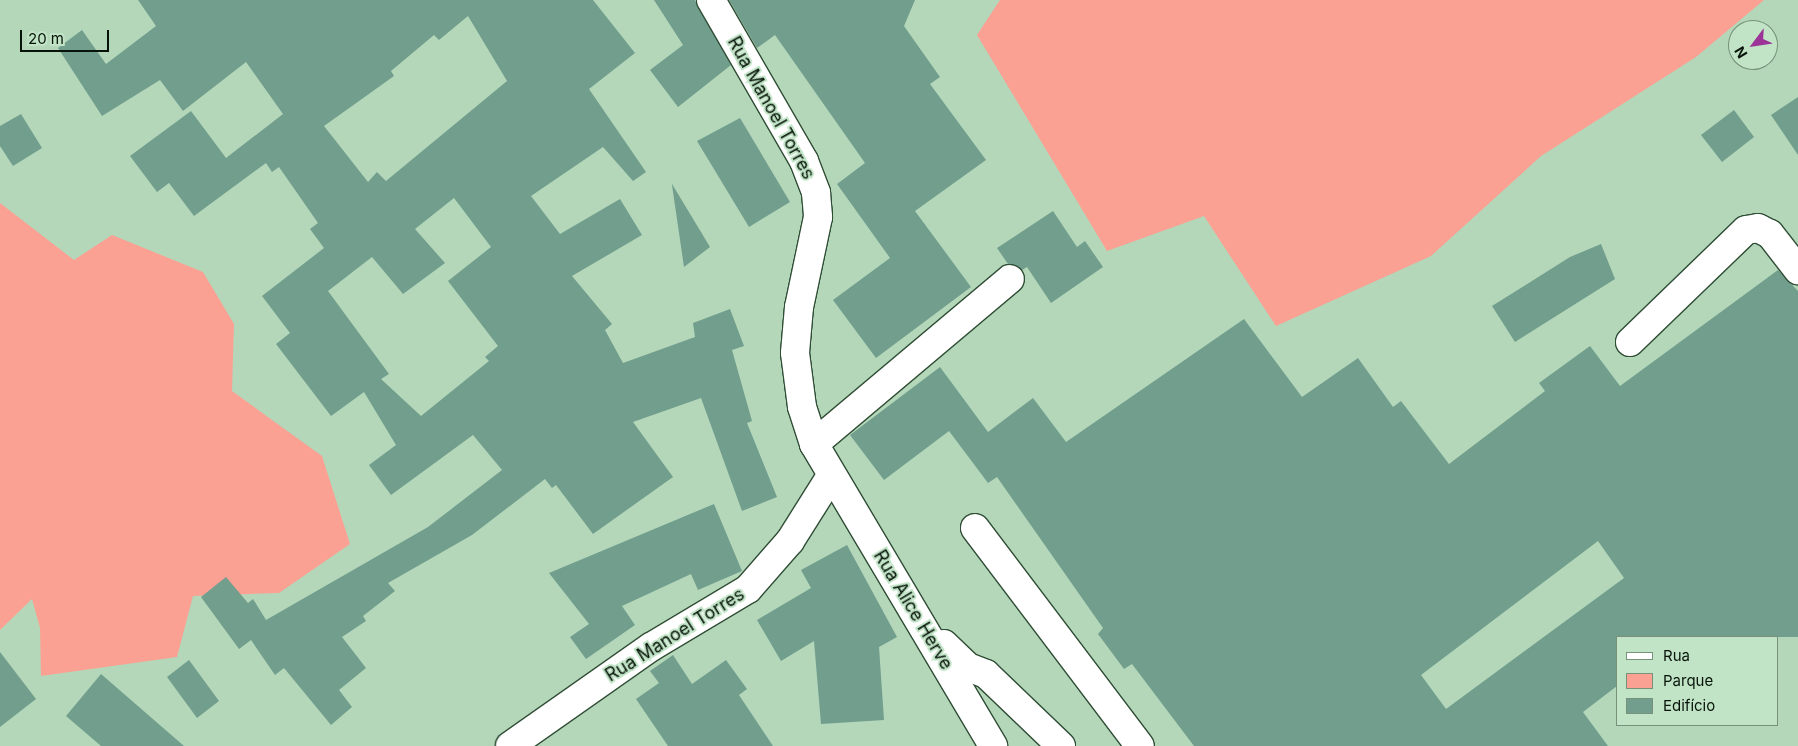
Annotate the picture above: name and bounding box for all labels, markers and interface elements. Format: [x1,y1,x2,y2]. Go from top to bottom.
scale bar [22,20,111,52]
north arrow [1728,20,1778,70]
text: 20 m [28,29,64,48]
street label: Rua Manoel Torres [723,33,819,183]
text: N [1731,44,1751,61]
street label: Rua Alice Herve [869,546,957,674]
street label: Rua Manoel Torres [602,584,748,686]
legend [1616,636,1778,726]
text: Rua [1663,646,1690,665]
text: Parque [1663,671,1713,690]
text: Edifício [1663,696,1715,715]

